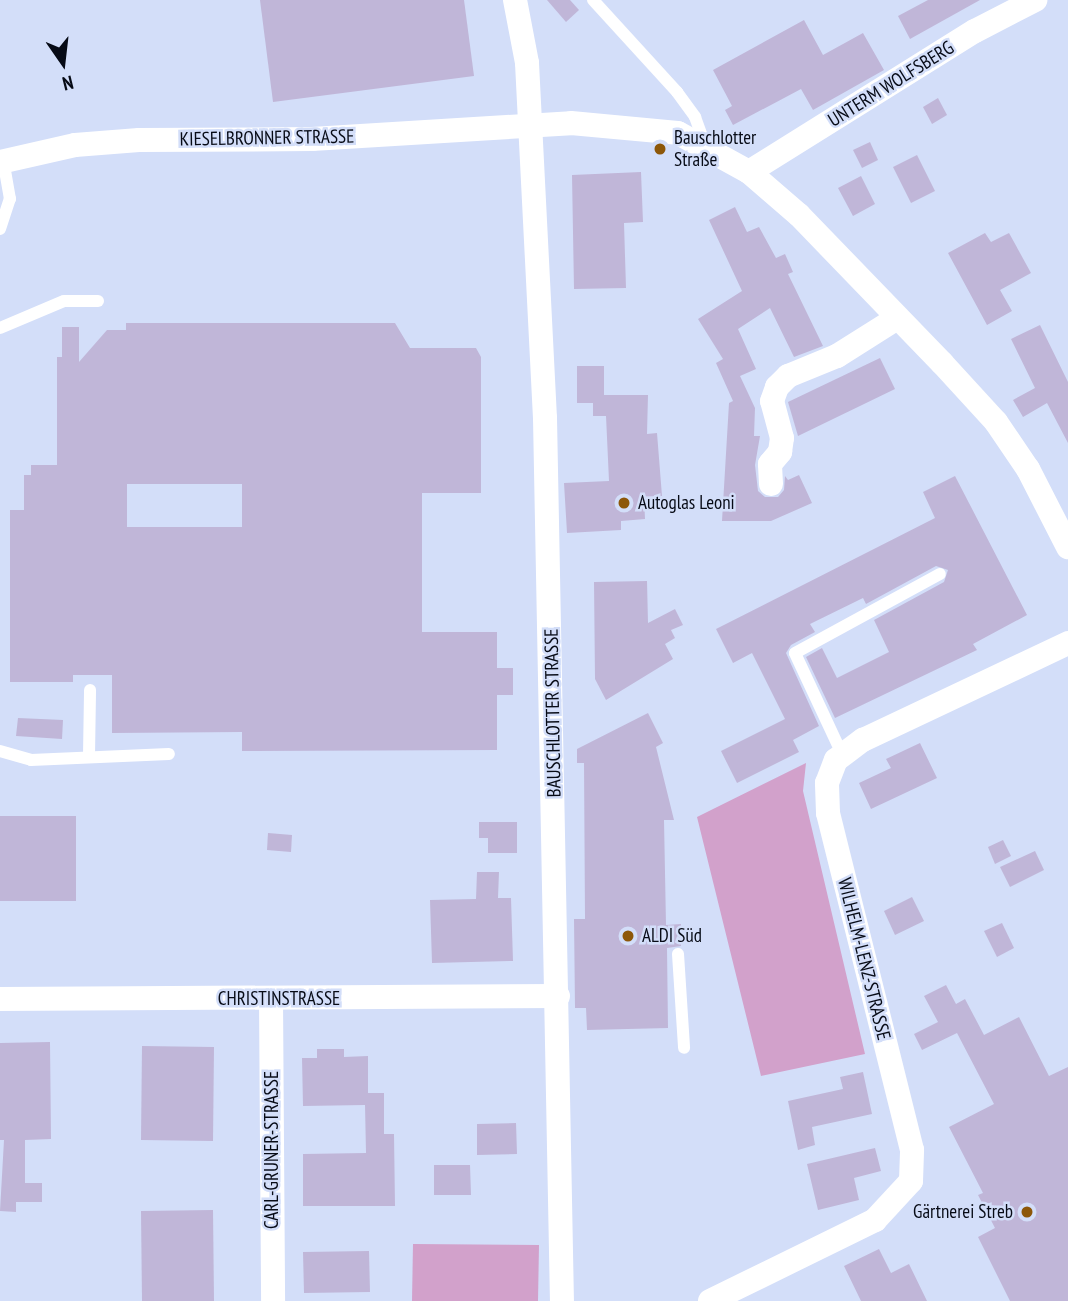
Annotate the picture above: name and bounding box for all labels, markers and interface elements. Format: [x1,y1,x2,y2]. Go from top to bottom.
north arrow [28,28,98,98]
street label: UNTERM WOLFSBERG [824,36,958,132]
text: N [60,70,76,96]
street label: KIESELBRONNER STRASSE [180,125,354,151]
place label: Bauschlotter Straße [674,127,756,171]
marker: Bauschlotter Straße [652,141,668,157]
place label: Autoglas Leoni [638,492,735,514]
marker: Autoglas Leoni [616,495,632,511]
street label: BAUSCHLOTTER STRASSE [540,628,566,798]
street label: WILHELM-LENZ-STRASSE [833,875,895,1043]
place label: ALDI Süd [642,925,702,947]
marker: ALDI Süd [620,928,636,944]
street label: CHRISTINSTRASSE [218,988,340,1010]
street label: CARL-GRUNER-STRASSE [261,1071,283,1229]
place label: Gärtnerei Streb [913,1201,1013,1223]
marker: Gärtnerei Streb [1019,1204,1035,1220]

